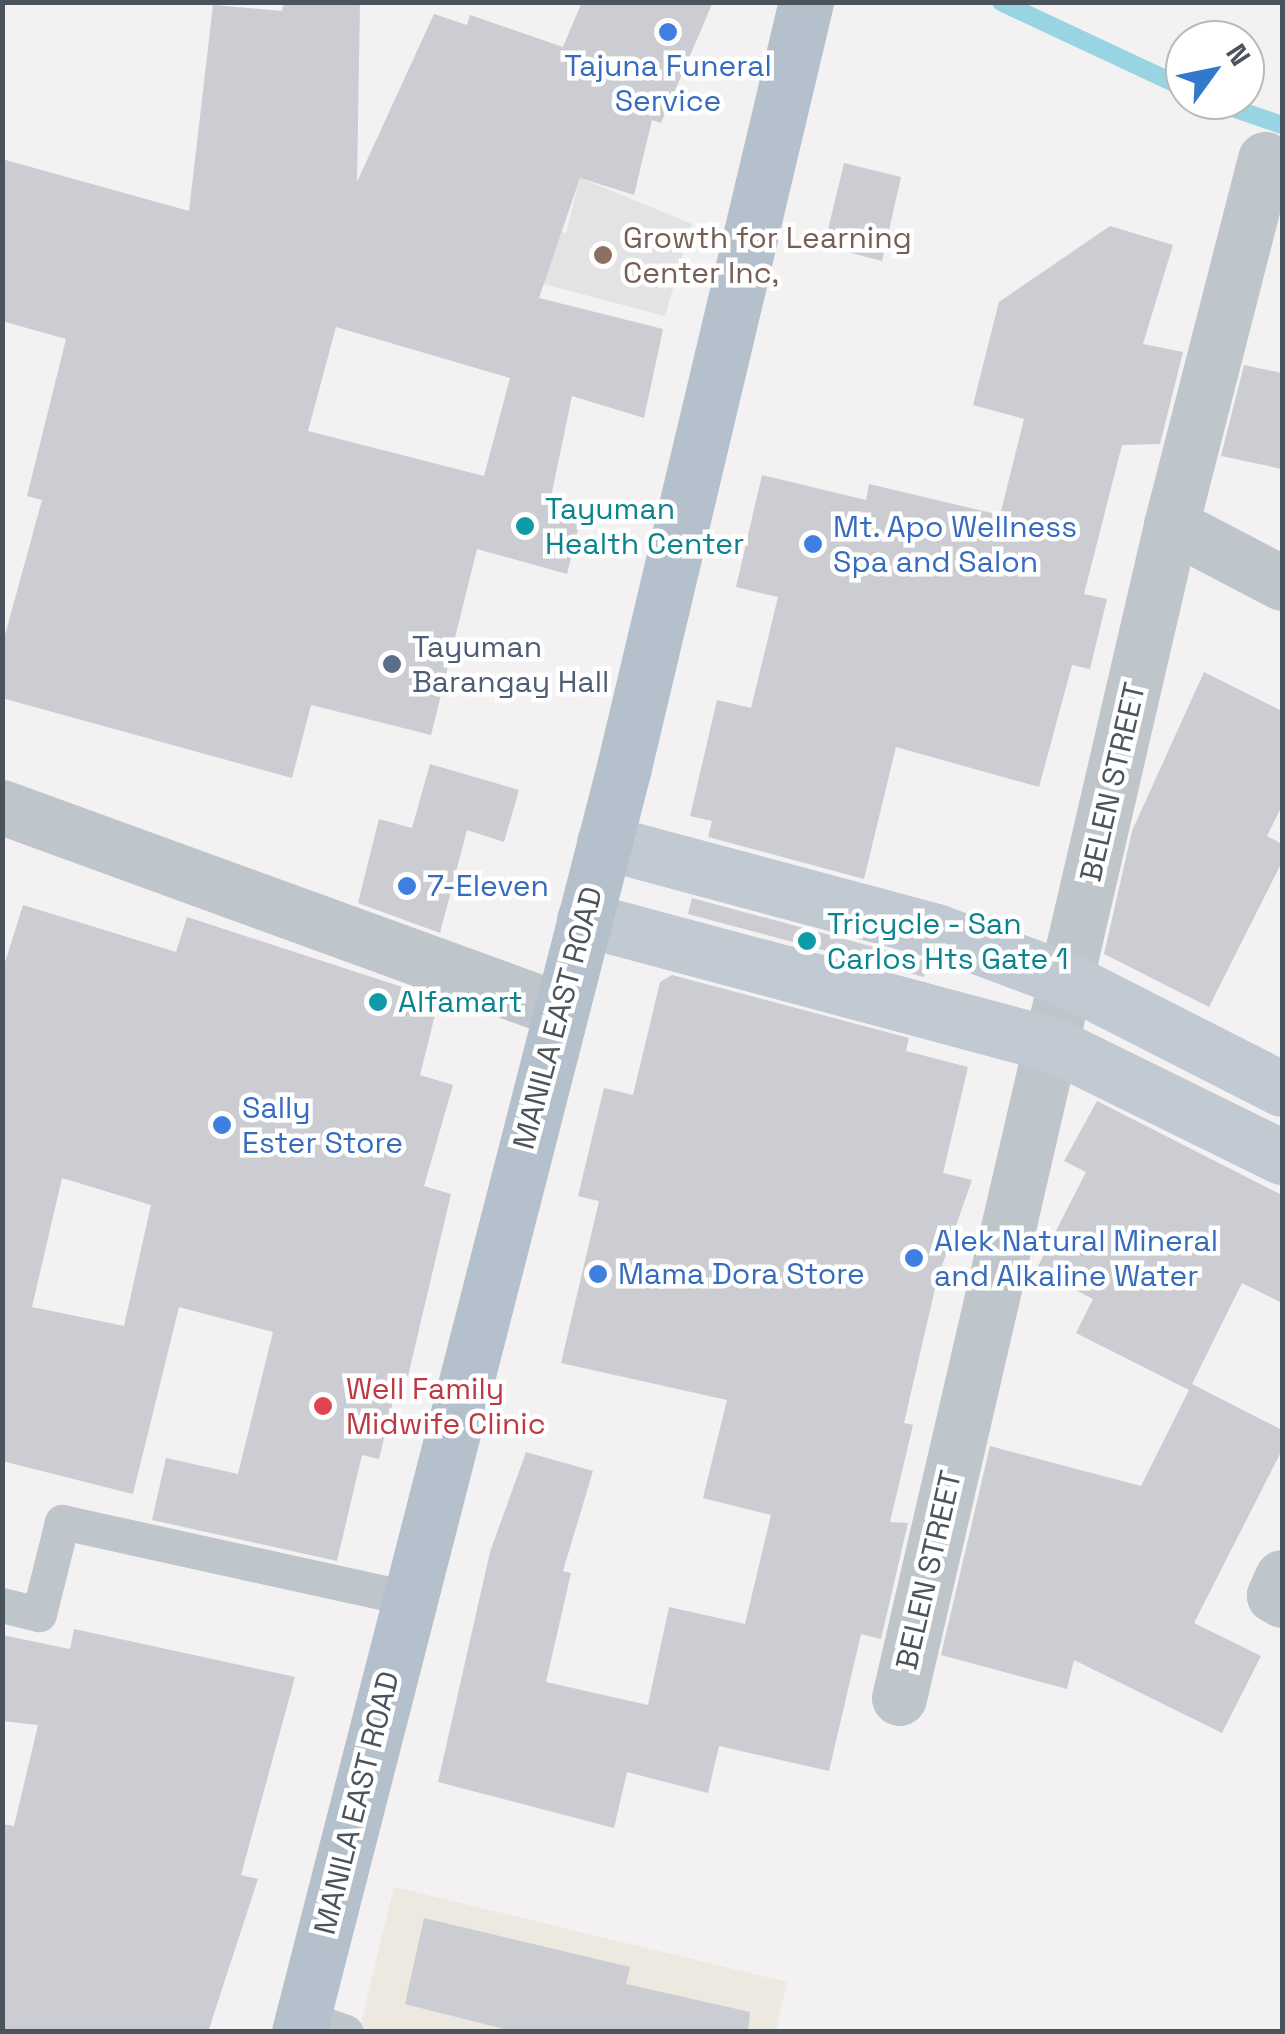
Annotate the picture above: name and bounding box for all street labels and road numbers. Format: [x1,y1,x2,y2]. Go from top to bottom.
street label: BELEN STREET [1073,679,1153,885]
street label: MANILA EAST ROAD [506,882,610,1154]
street label: BELEN STREET [889,1467,969,1673]
street label: MANILA EAST ROAD [307,1667,407,1939]

